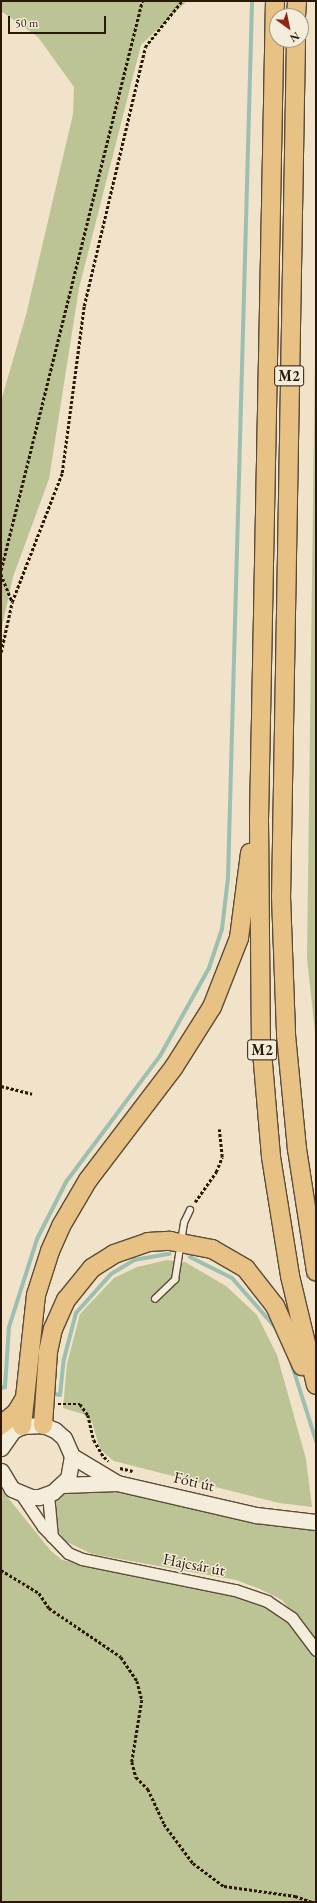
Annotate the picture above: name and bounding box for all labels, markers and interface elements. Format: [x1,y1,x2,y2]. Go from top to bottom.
scale bar [10,8,108,34]
north arrow [269,8,309,48]
text: 50 m [15,15,38,31]
text: N [287,29,303,46]
road number: M2 [274,363,304,389]
road number: M2 [247,1037,277,1063]
street label: Fóti út [172,1468,216,1496]
street label: Hajcsár út [161,1550,227,1580]

